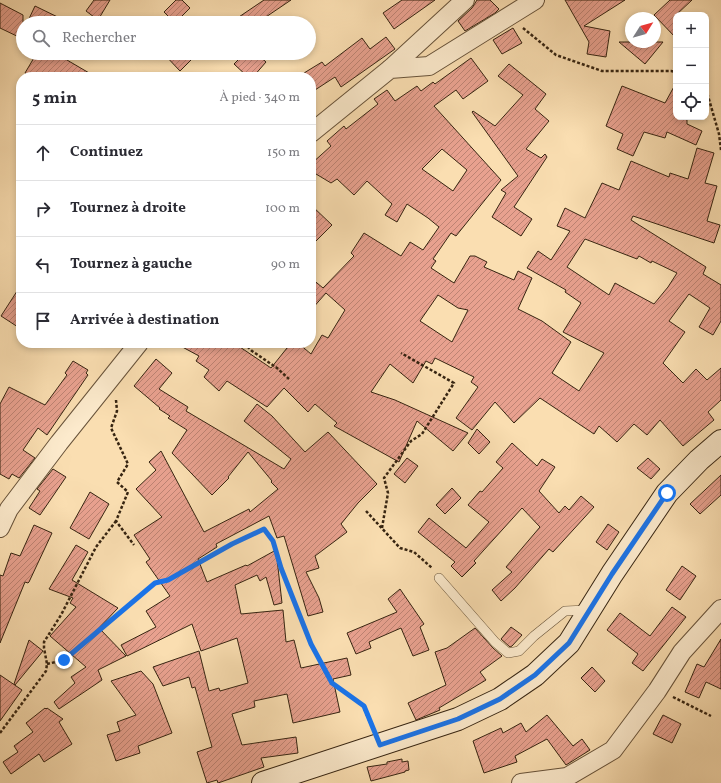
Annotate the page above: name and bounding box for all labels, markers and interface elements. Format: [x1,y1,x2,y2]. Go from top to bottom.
north arrow [625,12,661,48]
map controls [673,12,709,120]
button: + [673,12,709,48]
search box [16,16,316,60]
icon: search [30,27,52,49]
text: Rechercher [62,28,136,49]
button: − [673,48,709,84]
button: locate [673,84,709,120]
text: 5 min [32,87,77,110]
text: À pied · 340 m [220,89,300,107]
icon: ahead [32,142,54,164]
text: Continuez [70,142,143,163]
text: 150 m [267,144,300,162]
icon: right [32,198,54,220]
text: Tournez à droite [70,198,186,219]
text: 100 m [265,200,300,218]
icon: left [32,254,54,276]
text: Tournez à gauche [70,254,192,275]
text: 90 m [271,256,300,274]
icon: arrive [32,310,54,332]
text: Arrivée à destination [70,310,219,331]
route start [658,484,676,502]
route end [55,651,73,669]

